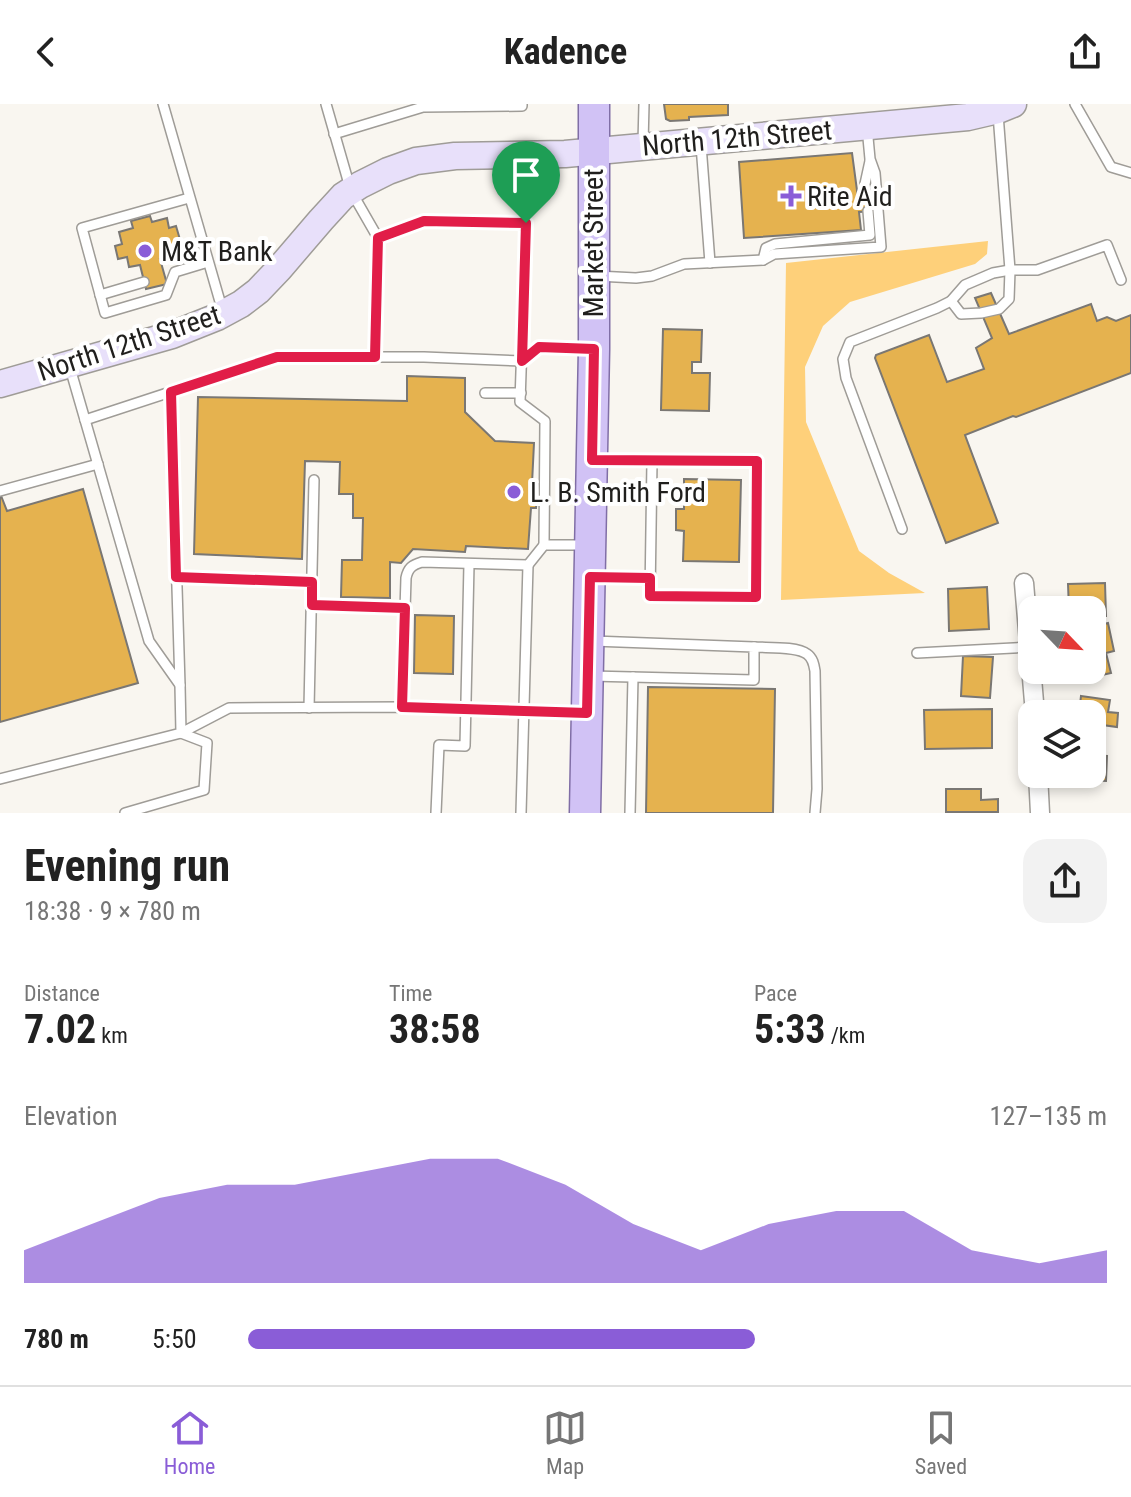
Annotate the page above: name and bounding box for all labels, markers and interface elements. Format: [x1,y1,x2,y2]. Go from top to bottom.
icon: back [24,30,68,74]
icon: share [1063,30,1107,74]
text: Kadence [504,31,627,73]
street label: North 12th Street [641,113,833,163]
pin [492,141,560,223]
icon: arrive [504,153,548,197]
street label: Market Street [577,169,610,317]
place label: Rite Aid [807,180,893,213]
marker: Rite Aid [782,187,800,205]
place label: M&T Bank [161,235,273,268]
marker: M&T Bank [136,242,154,260]
street label: North 12th Street [33,298,225,388]
place label: L. B. Smith Ford [530,476,706,509]
marker: L. B. Smith Ford [505,483,523,501]
north arrow [1018,596,1106,684]
map controls [1018,596,1106,788]
button: layers [1018,700,1106,788]
button: share [1023,839,1107,923]
text: Evening run [24,840,230,892]
text: 18:38 · 9 × 780 m [24,896,201,926]
text: Distance [24,981,100,1006]
text: Time [389,981,432,1006]
text: Pace [754,981,797,1006]
text: 7.02 [24,1006,96,1053]
text: 38:58 [389,1006,481,1053]
text: 5:33 [754,1006,826,1053]
text: km [96,1023,128,1048]
text: /km [826,1023,865,1048]
text: Elevation [24,1101,118,1131]
text: 127–135 m [990,1101,1107,1131]
text: 780 m [24,1324,89,1354]
text: 5:50 [152,1324,197,1354]
tab: Home [164,1406,215,1479]
tab: Map [543,1406,587,1479]
tab: Saved [915,1406,967,1479]

